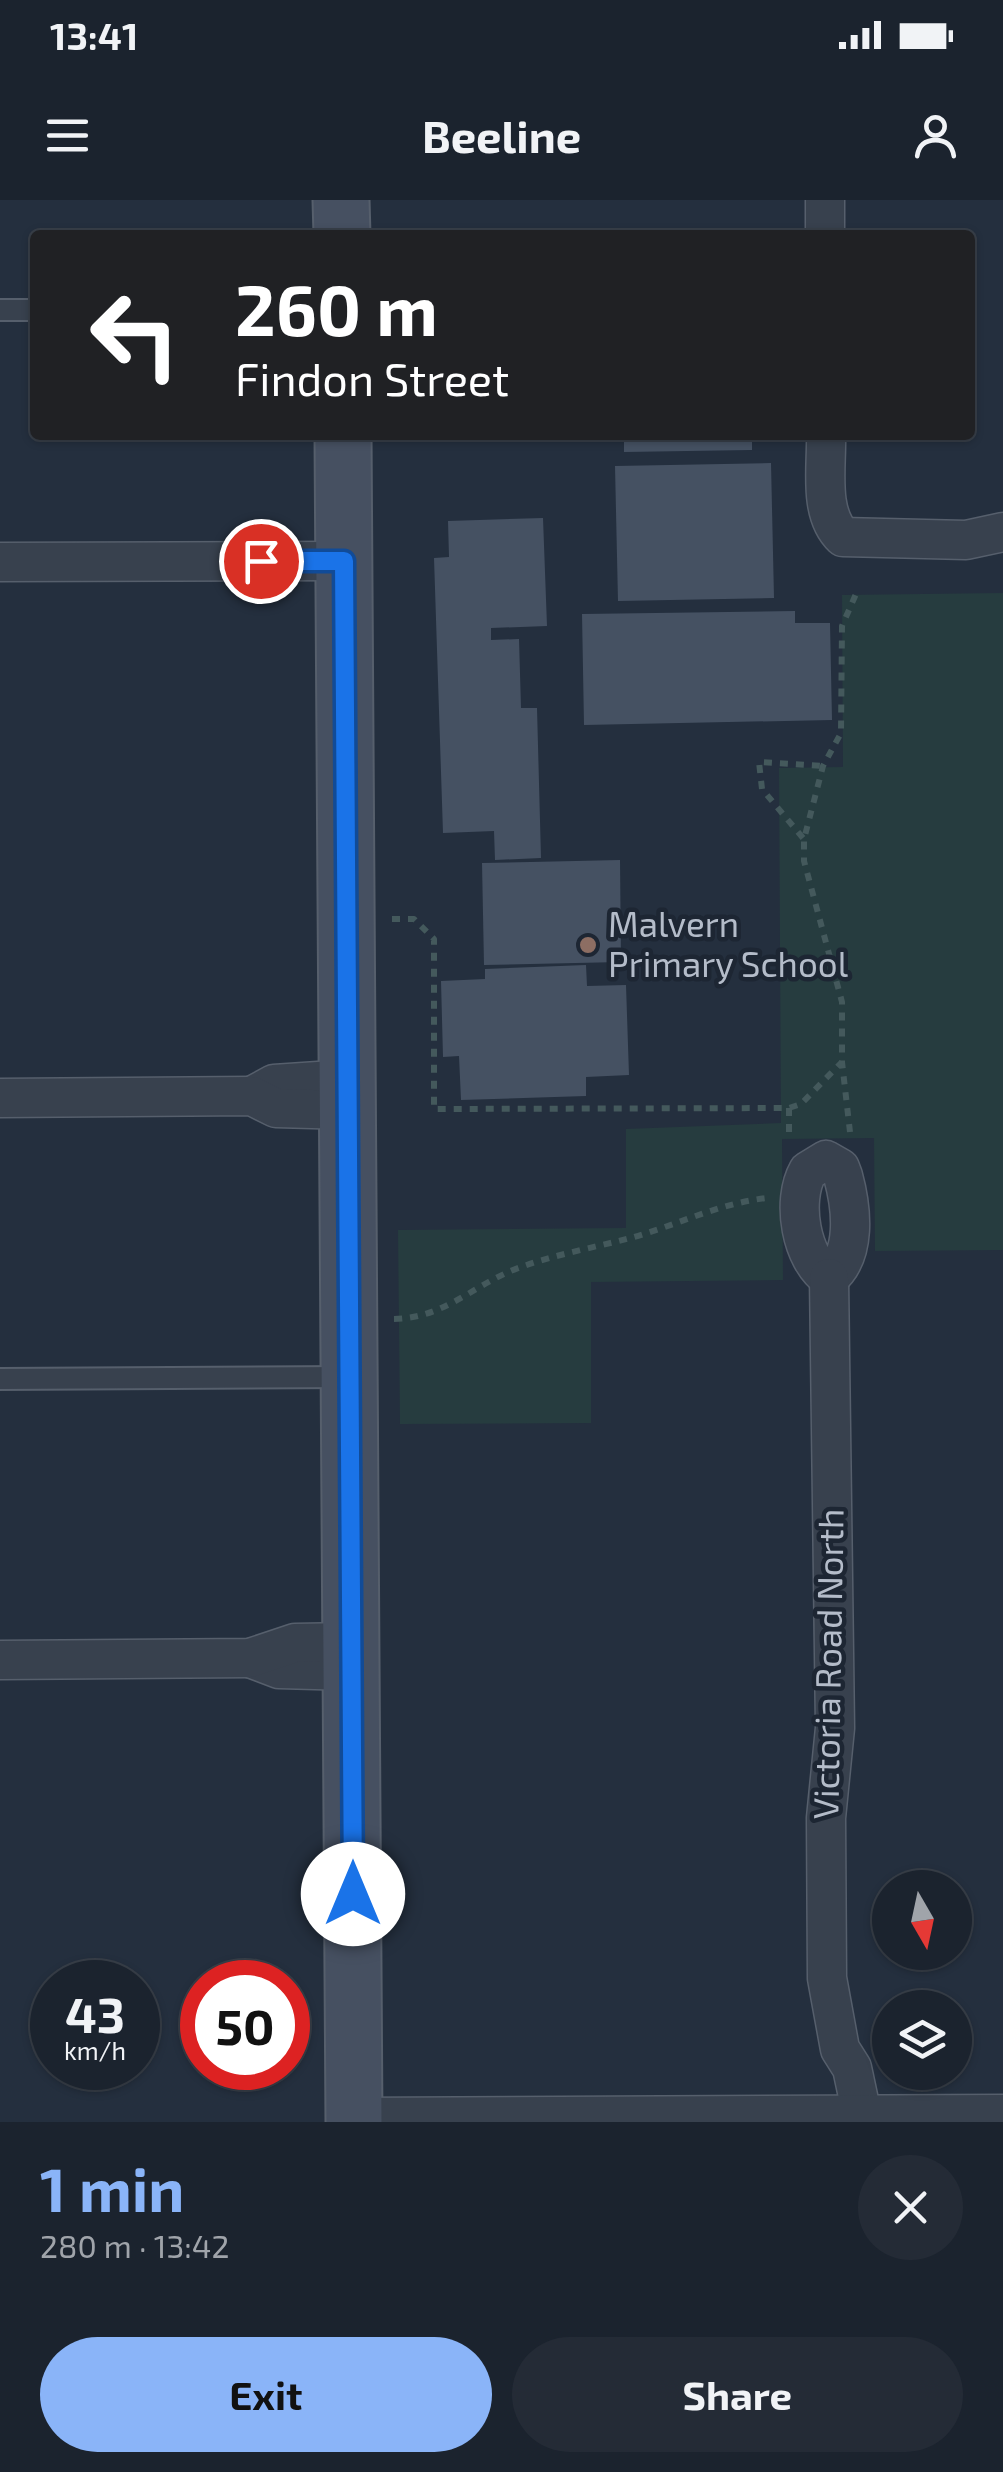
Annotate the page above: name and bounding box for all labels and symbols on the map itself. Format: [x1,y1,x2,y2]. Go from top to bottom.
pin [219,519,304,604]
place label: Malvern Primary School [608,902,849,984]
marker: Malvern Primary School [577,934,599,956]
street label: Victoria Road North [803,1508,851,1820]
position arrow [301,1842,405,1946]
north arrow [872,1870,972,1970]
speed limit sign: 50 [180,1960,310,2090]

